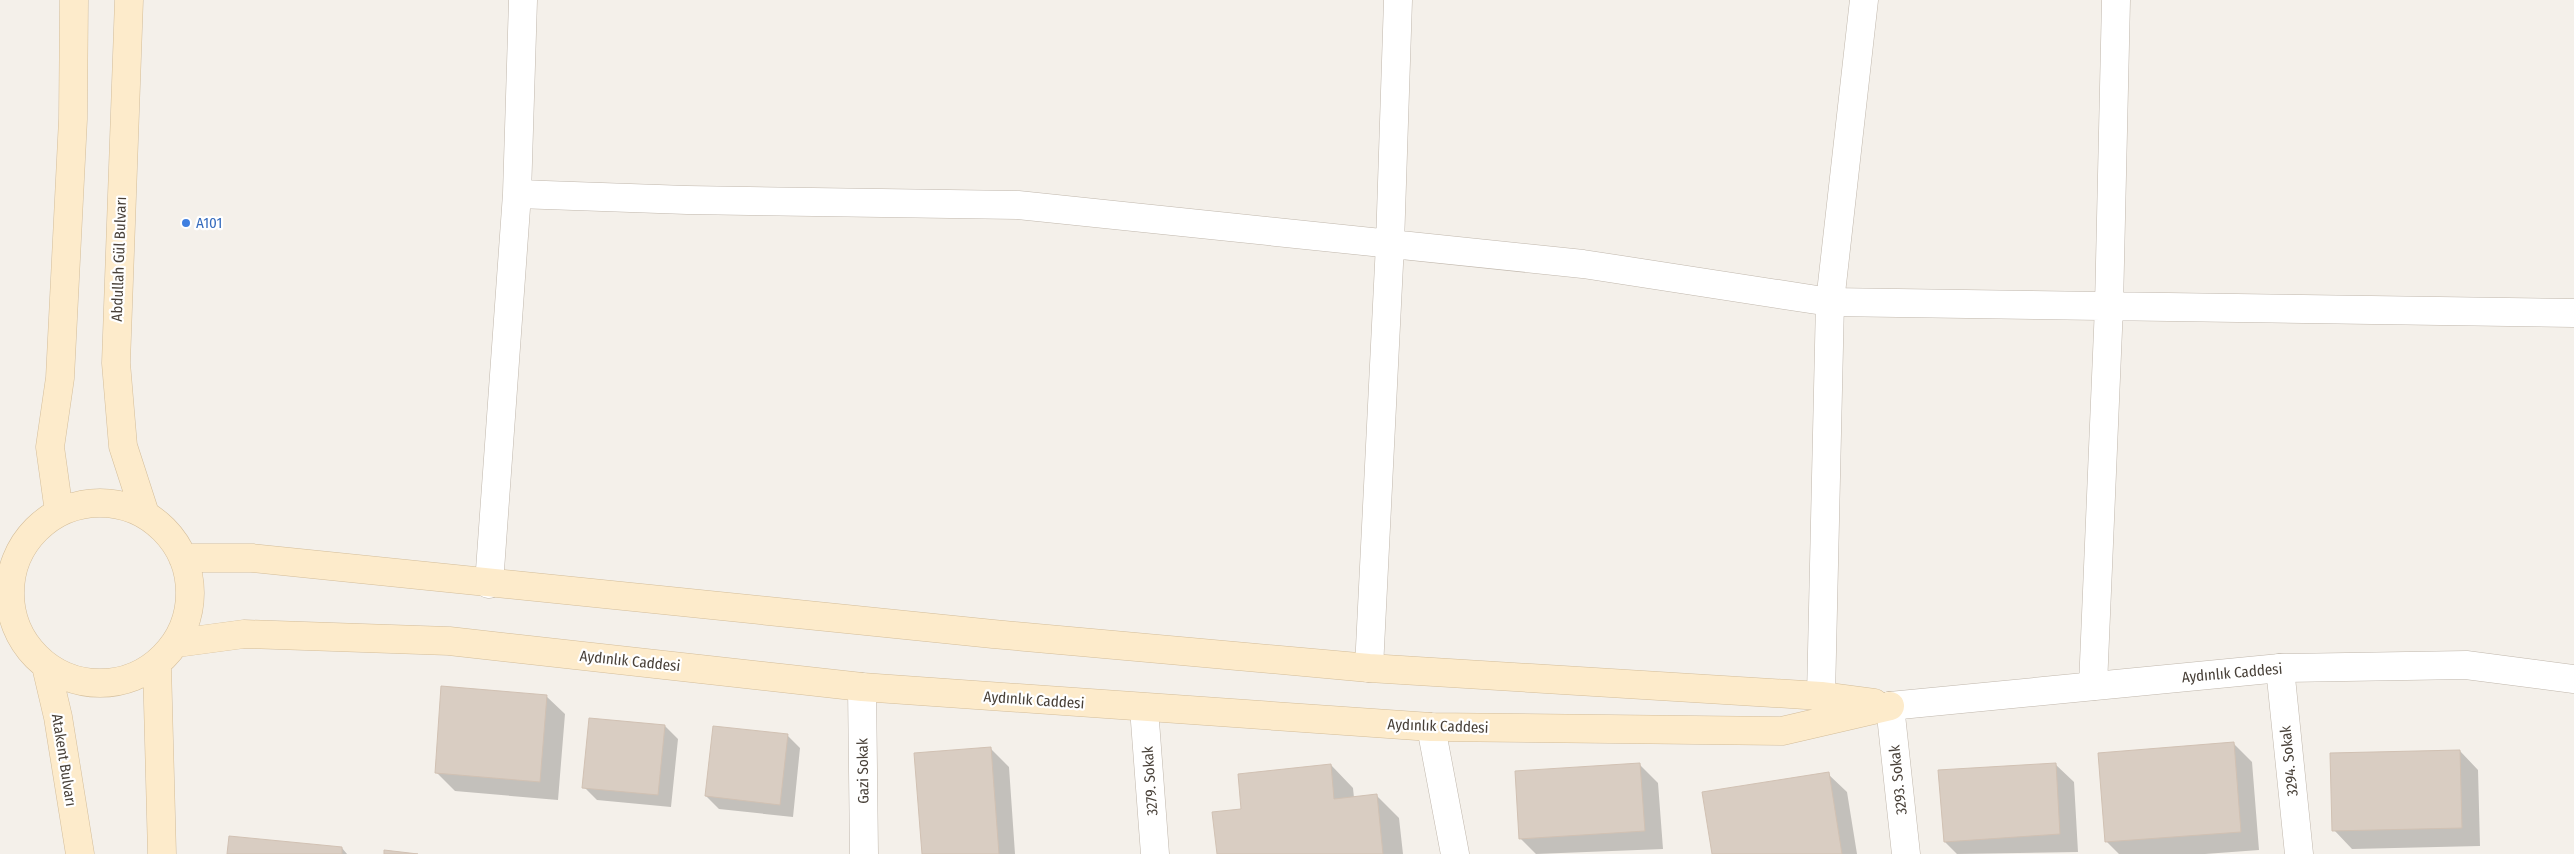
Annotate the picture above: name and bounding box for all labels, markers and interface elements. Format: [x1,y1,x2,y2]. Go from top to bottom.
street label: Abdullah Gül Bulvarı [108,196,130,322]
place label: A101 [196,214,222,232]
marker: A101 [180,217,192,229]
street label: Aydınlık Caddesi [579,647,681,675]
street label: Aydınlık Caddesi [2181,660,2283,686]
street label: Aydınlık Caddesi [983,687,1085,713]
street label: Atakent Bulvarı [48,712,80,808]
street label: Aydınlık Caddesi [1387,715,1489,737]
street label: 3294. Sokak [2276,725,2302,797]
street label: Gazi Sokak [853,738,873,804]
street label: 3293. Sokak [1885,744,1911,816]
street label: 3279. Sokak [1139,746,1161,816]

